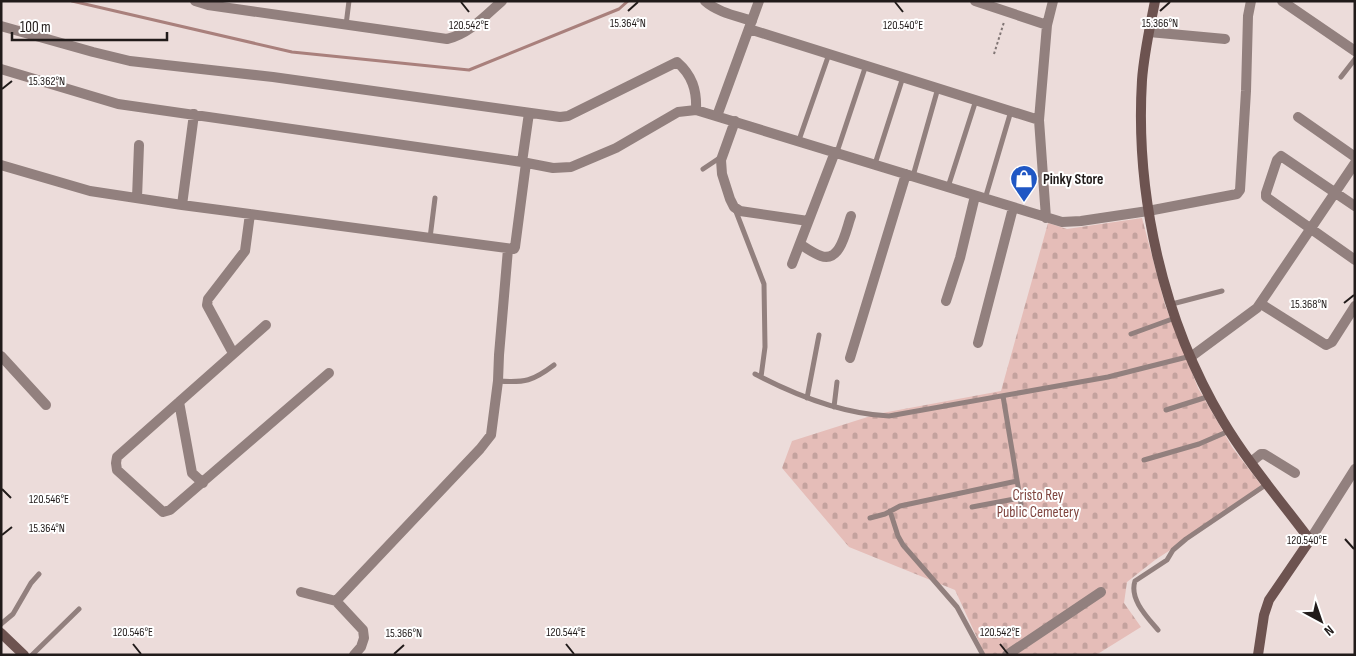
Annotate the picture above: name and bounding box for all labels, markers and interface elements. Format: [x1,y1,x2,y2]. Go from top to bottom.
scale bar [12,10,168,42]
text: 15.364°N [610,16,646,31]
text: 15.366°N [1142,16,1178,31]
text: 100 m [20,18,51,37]
text: 120.542°E [449,18,489,33]
text: 120.540°E [883,18,923,33]
text: 15.362°N [29,74,65,89]
shop icon: Pinky Store [1009,164,1039,203]
place label: Pinky Store [1043,170,1103,189]
text: 15.368°N [1291,297,1327,312]
park label: Cristo Rey Public Cemetery [997,486,1080,522]
text: 120.546°E [29,492,69,507]
text: 15.364°N [29,521,65,536]
text: 120.540°E [1287,533,1327,548]
north arrow [1296,596,1346,646]
text: N [1321,622,1337,639]
text: 120.546°E [113,625,153,640]
text: 120.544°E [546,625,586,640]
text: 120.542°E [980,625,1020,640]
text: 15.366°N [386,626,422,641]

